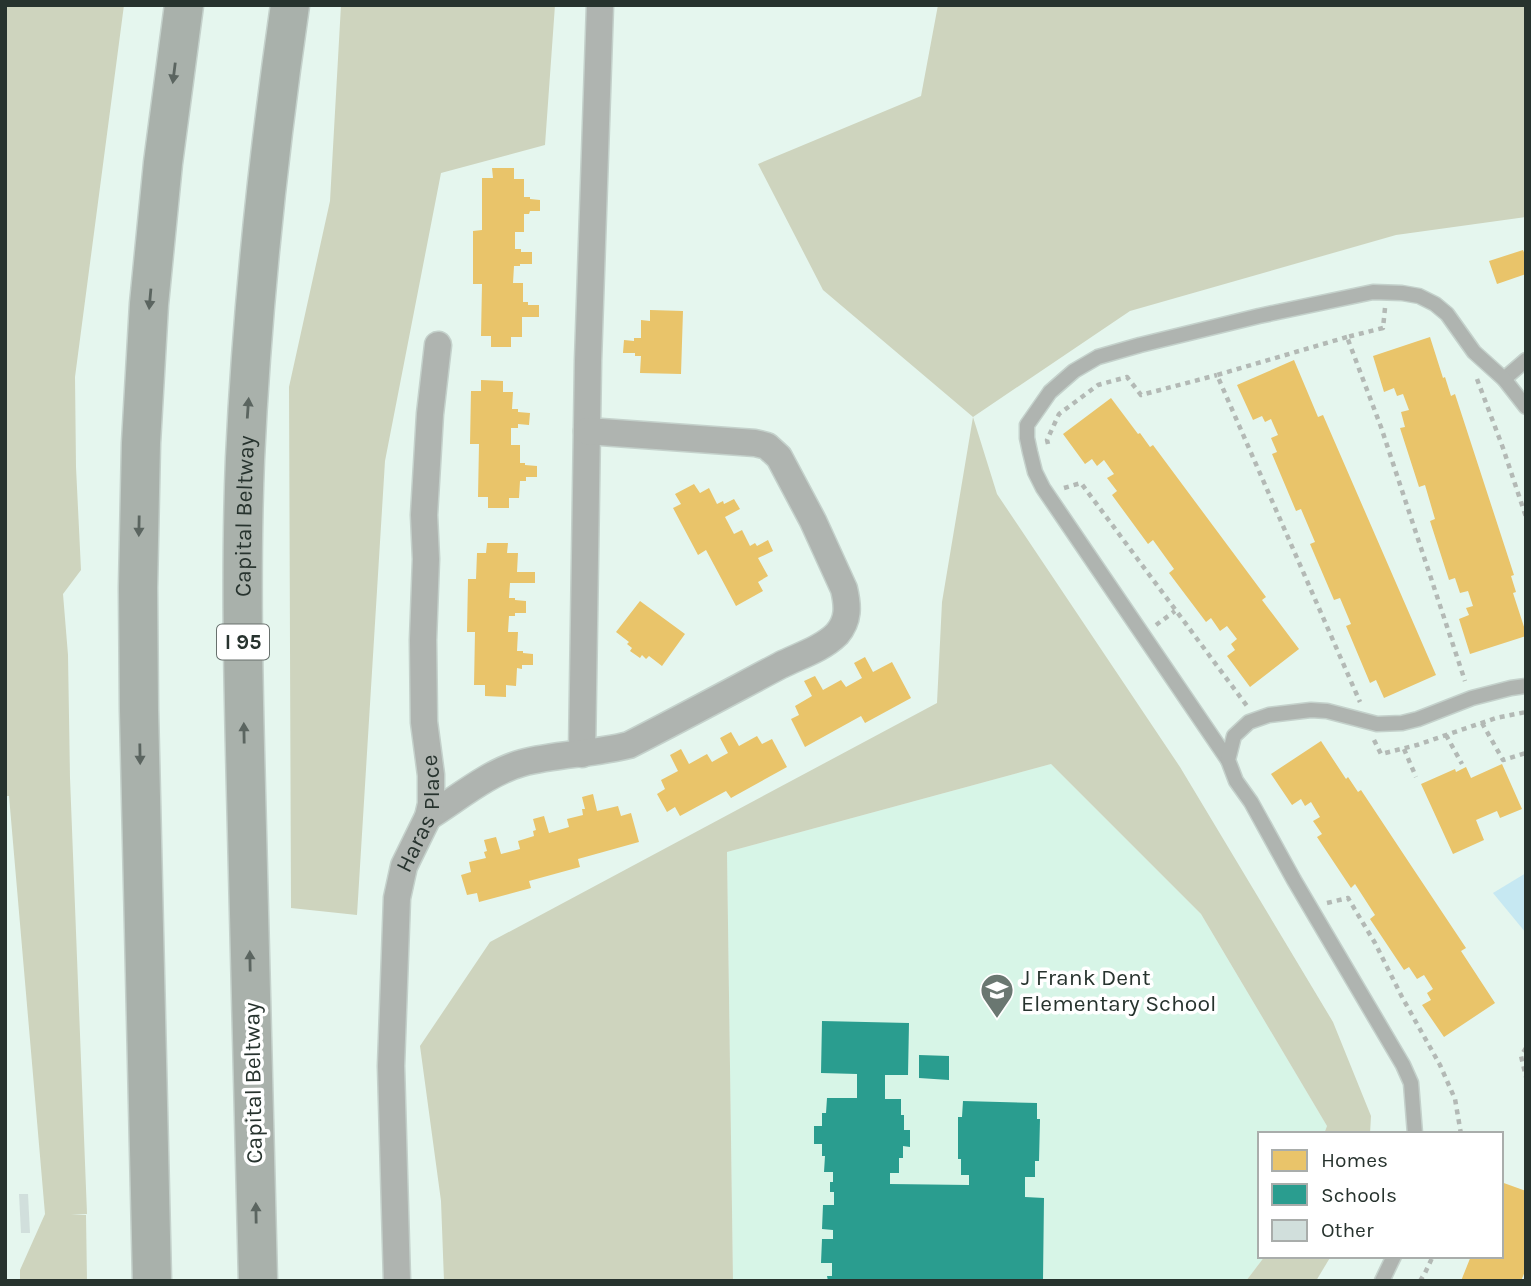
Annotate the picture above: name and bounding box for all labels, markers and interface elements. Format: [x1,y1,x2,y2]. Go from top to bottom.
one-way arrow [169,62,180,84]
one-way arrow [144,288,155,310]
one-way arrow [243,397,254,419]
street label: Capital Beltway [229,434,260,597]
one-way arrow [134,515,145,537]
road number: I 95 [217,624,269,660]
one-way arrow [238,722,250,744]
one-way arrow [134,743,145,765]
street label: Haras Place [390,753,445,876]
one-way arrow [244,949,255,971]
place label: J Frank Dent Elementary School [1021,964,1216,1017]
school or university icon: J Frank Dent Elementary School [978,971,1016,1020]
street label: Capital Beltway [238,1002,268,1164]
legend [1258,1132,1503,1258]
text: Homes [1321,1148,1388,1172]
text: Schools [1321,1183,1397,1207]
one-way arrow [250,1201,262,1223]
text: Other [1321,1218,1374,1242]

